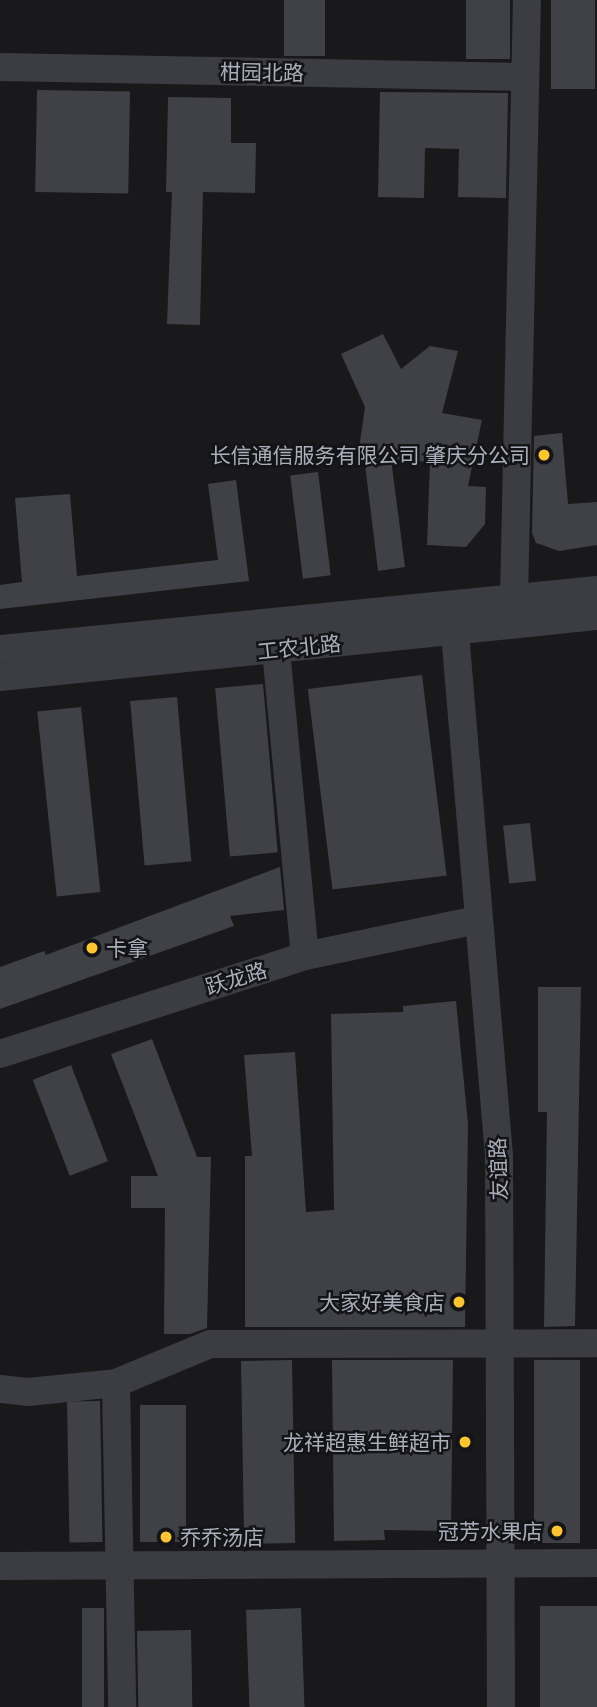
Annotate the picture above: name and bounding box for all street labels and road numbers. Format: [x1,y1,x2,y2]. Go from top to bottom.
street label: 柑园北路 [220,59,304,85]
street label: 工农北路 [256,630,342,664]
street label: 跃龙路 [202,957,270,999]
street label: 友谊路 [484,1137,512,1201]

